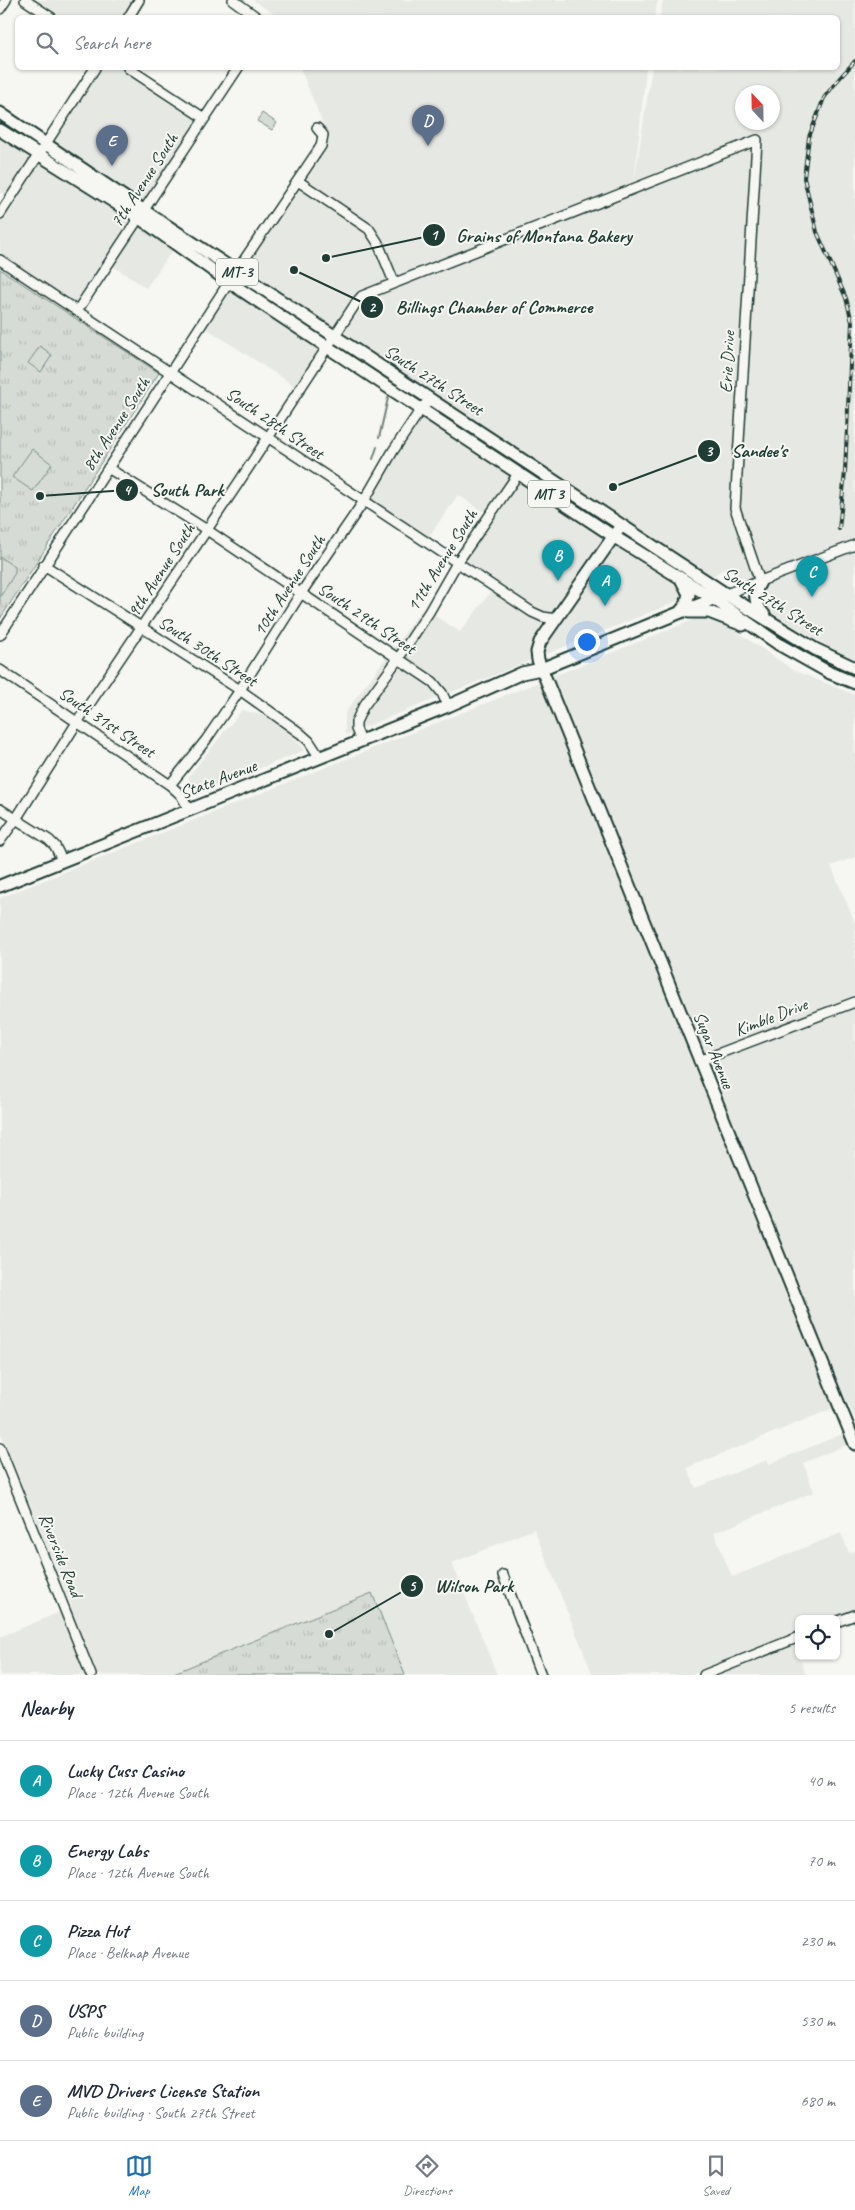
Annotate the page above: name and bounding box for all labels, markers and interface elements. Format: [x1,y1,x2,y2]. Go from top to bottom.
search box [15,15,840,70]
icon: search [33,29,61,57]
text: Search here [73,31,150,55]
north arrow [735,85,780,130]
pin: D [412,105,444,146]
pin: E [96,125,128,166]
street label: 7th Avenue South [105,128,183,231]
callout: Grains of Montana Bakery [421,218,642,252]
text: Grains of Montana Bakery [456,224,634,248]
text: 1 [431,226,440,245]
road number: MT-3 [216,258,258,286]
callout: Billings Chamber of Commerce [360,290,602,324]
text: Billings Chamber of Commerce [396,295,594,319]
text: 2 [369,298,377,317]
street label: Erie Drive [714,329,740,393]
street label: South 27th Street [380,340,489,421]
street label: 8th Avenue South [77,372,155,475]
street label: South 28th Street [222,382,330,465]
callout: Sandee's [697,434,797,468]
text: Sandee's [731,439,789,463]
text: 3 [706,442,714,461]
callout: South Park [115,473,233,507]
text: South Park [151,478,225,502]
road number: MT 3 [528,480,570,508]
text: 4 [124,481,133,500]
street label: 11th Avenue South [402,504,483,615]
street label: 9th Avenue South [122,518,200,621]
street label: 10th Avenue South [248,530,330,640]
pin: B [542,540,574,581]
pin: C [796,556,828,597]
street label: South 27th Street [719,562,829,642]
pin: A [589,565,621,606]
street label: South 29th Street [314,577,422,660]
street label: South 30th Street [154,611,263,692]
your location [574,629,600,655]
street label: South 31st Street [55,682,161,763]
street label: State Avenue [177,754,261,804]
street label: Kimble Drive [732,993,811,1041]
street label: Sugar Avenue [689,1008,740,1093]
street label: Riverside Road [34,1510,89,1603]
callout: Wilson Park [399,1569,523,1603]
text: Wilson Park [435,1574,515,1598]
text: 5 [409,1577,417,1596]
map controls [795,1615,840,1660]
button: locate [795,1615,840,1660]
text: Nearby [20,1695,73,1721]
text: 5 results [788,1698,835,1718]
text: Lucky Cuss Casino [67,1759,184,1783]
text: A [32,1771,40,1791]
text: 40 m [808,1771,835,1791]
text: Place · 12th Avenue South [67,1783,209,1803]
text: Energy Labs [67,1839,148,1863]
text: B [32,1851,40,1871]
text: 70 m [808,1851,835,1871]
text: Place · 12th Avenue South [67,1863,209,1883]
text: Pizza Hut [67,1919,128,1943]
text: C [32,1931,40,1951]
text: 230 m [801,1931,835,1951]
text: Place · Belknap Avenue [67,1943,188,1963]
text: USPS [67,1999,104,2023]
text: D [31,2011,41,2031]
text: 530 m [801,2011,835,2031]
text: Public building [67,2023,143,2043]
text: MVD Drivers License Station [67,2079,259,2103]
text: E [32,2091,40,2111]
text: 680 m [801,2091,835,2111]
text: Public building · South 27th Street [67,2103,255,2123]
tab: Map [125,2152,153,2199]
tab: Directions [403,2152,452,2199]
tab: Saved [702,2152,730,2199]

